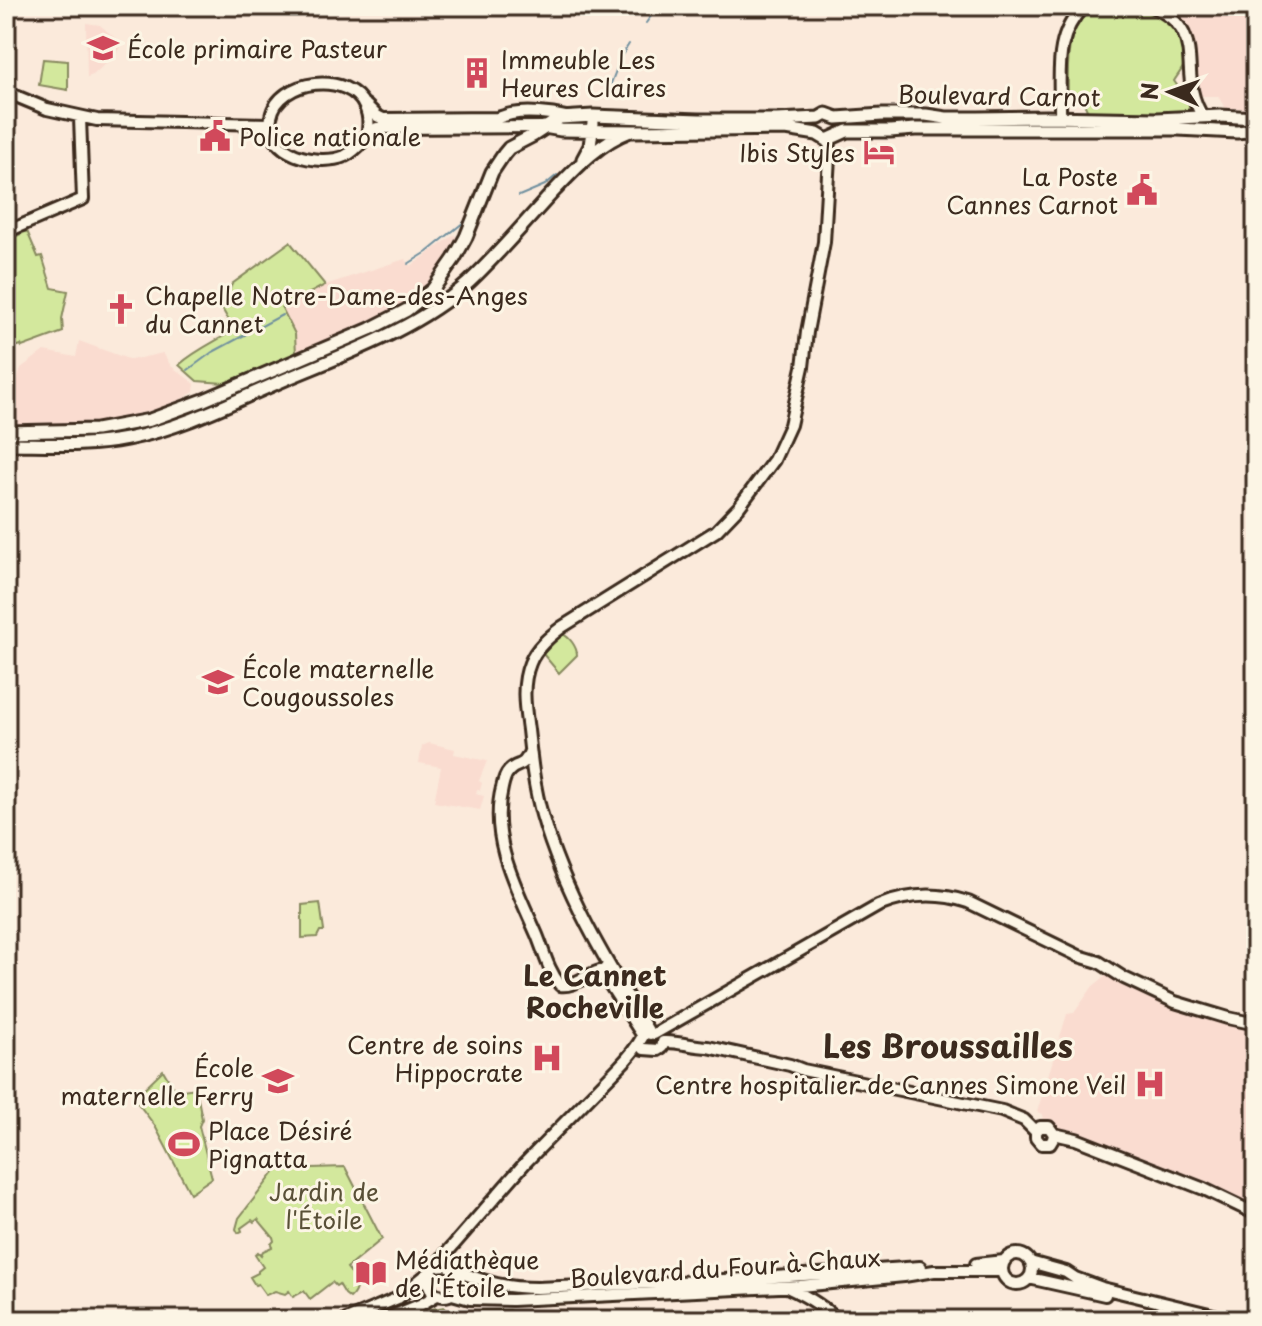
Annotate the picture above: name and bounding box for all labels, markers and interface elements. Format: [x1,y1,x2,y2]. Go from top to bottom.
place label: École primaire Pasteur [127,30,388,66]
school or university icon: École primaire Pasteur [86,31,120,65]
place label: Immeuble Les Heures Claires [501,41,666,105]
north arrow [1130,52,1210,132]
building icon: Immeuble Les Heures Claires [460,56,494,90]
street label: Boulevard Carnot [897,75,1101,115]
text: N [1132,82,1165,101]
place label: Police nationale [239,118,421,154]
public building icon: Police nationale [198,119,232,153]
place label: Ibis Styles [739,134,855,170]
hotel icon: Ibis Styles [862,135,896,169]
place label: La Poste Cannes Carnot [946,158,1118,222]
public building icon: La Poste Cannes Carnot [1125,173,1159,207]
place label: Chapelle Notre-Dame-des-Anges du Cannet [145,277,528,341]
church icon: Chapelle Notre-Dame-des-Anges du Cannet [104,292,138,326]
place label: École maternelle Cougoussoles [242,650,434,714]
school or university icon: École maternelle Cougoussoles [201,665,235,699]
district label: Le Cannet Rocheville [523,953,667,1028]
district label: Les Broussailles [823,1021,1073,1069]
place label: Centre de soins Hippocrate [347,1026,523,1090]
hospital icon: Centre de soins Hippocrate [530,1041,564,1075]
place label: École maternelle Ferry [61,1049,254,1113]
school or university icon: École maternelle Ferry [261,1064,295,1098]
place label: Centre hospitalier de Cannes Simone Veil [655,1066,1126,1102]
hospital icon: Centre hospitalier de Cannes Simone Veil [1133,1067,1167,1101]
place label: Place Désiré Pignatta [208,1112,352,1176]
sports icon: Place Désiré Pignatta [167,1127,201,1161]
park label: Jardin de l'Étoile [269,1173,379,1237]
street label: Boulevard du Four à Chaux [568,1238,882,1296]
place label: Médiathèque de l'Étoile [395,1241,539,1305]
library icon: Médiathèque de l'Étoile [354,1256,388,1290]

